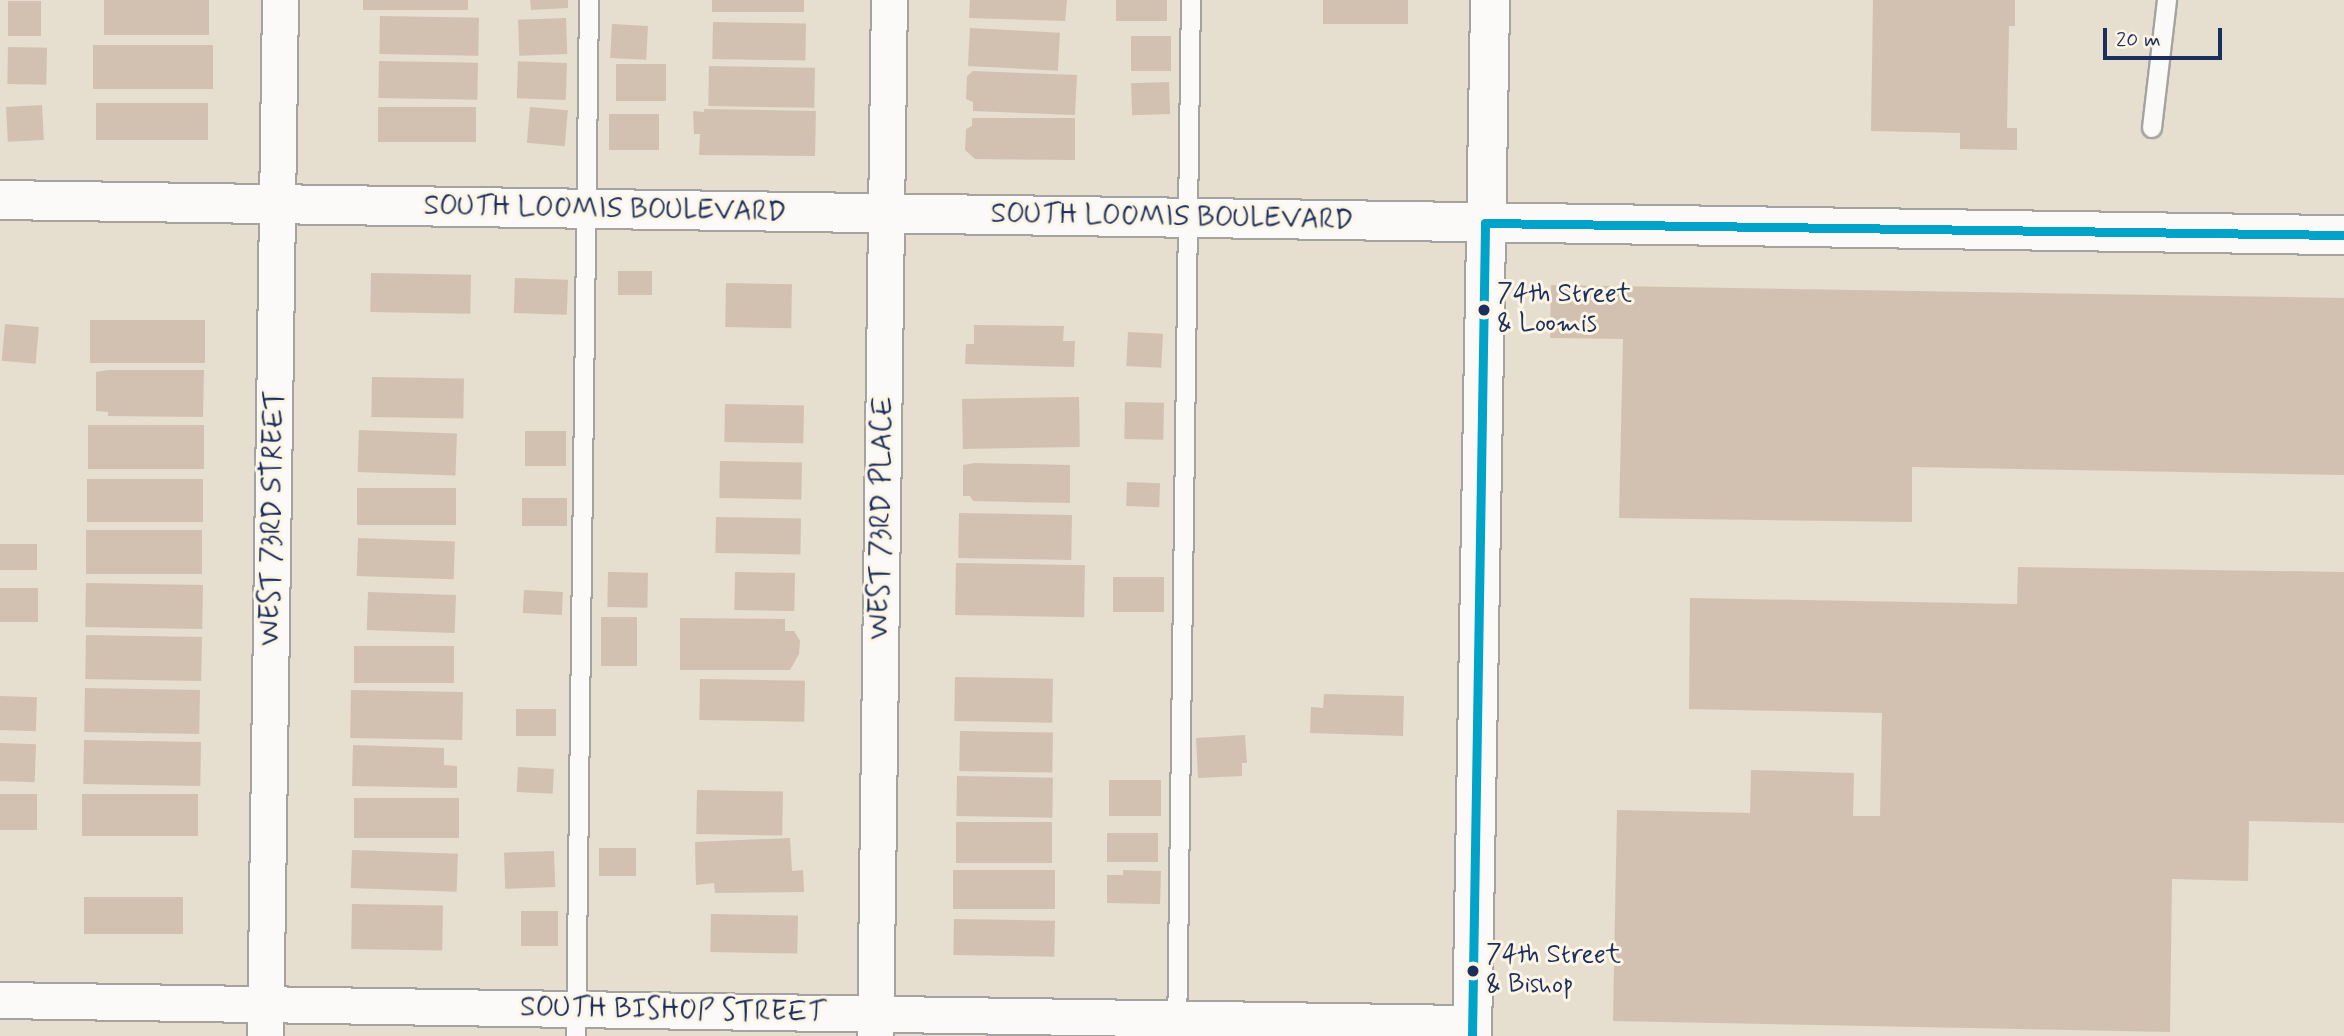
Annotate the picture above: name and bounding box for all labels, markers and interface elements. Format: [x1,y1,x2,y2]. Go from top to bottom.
scale bar [2106,14,2225,58]
text: 20 m [2116,26,2161,54]
street label: SOUTH LOOMIS BOULEVARD [423,190,787,230]
street label: SOUTH LOOMIS BOULEVARD [990,198,1354,238]
place label: 74th Street & Loomis [1497,279,1632,340]
marker: 74th Street & Loomis [1477,303,1491,317]
street label: WEST 73RD STREET [254,388,292,648]
street label: WEST 73RD PLACE [863,397,901,639]
place label: 74th Street & Bishop [1486,940,1621,1002]
marker: 74th Street & Bishop [1466,964,1480,978]
street label: SOUTH BISHOP STREET [519,992,827,1030]

